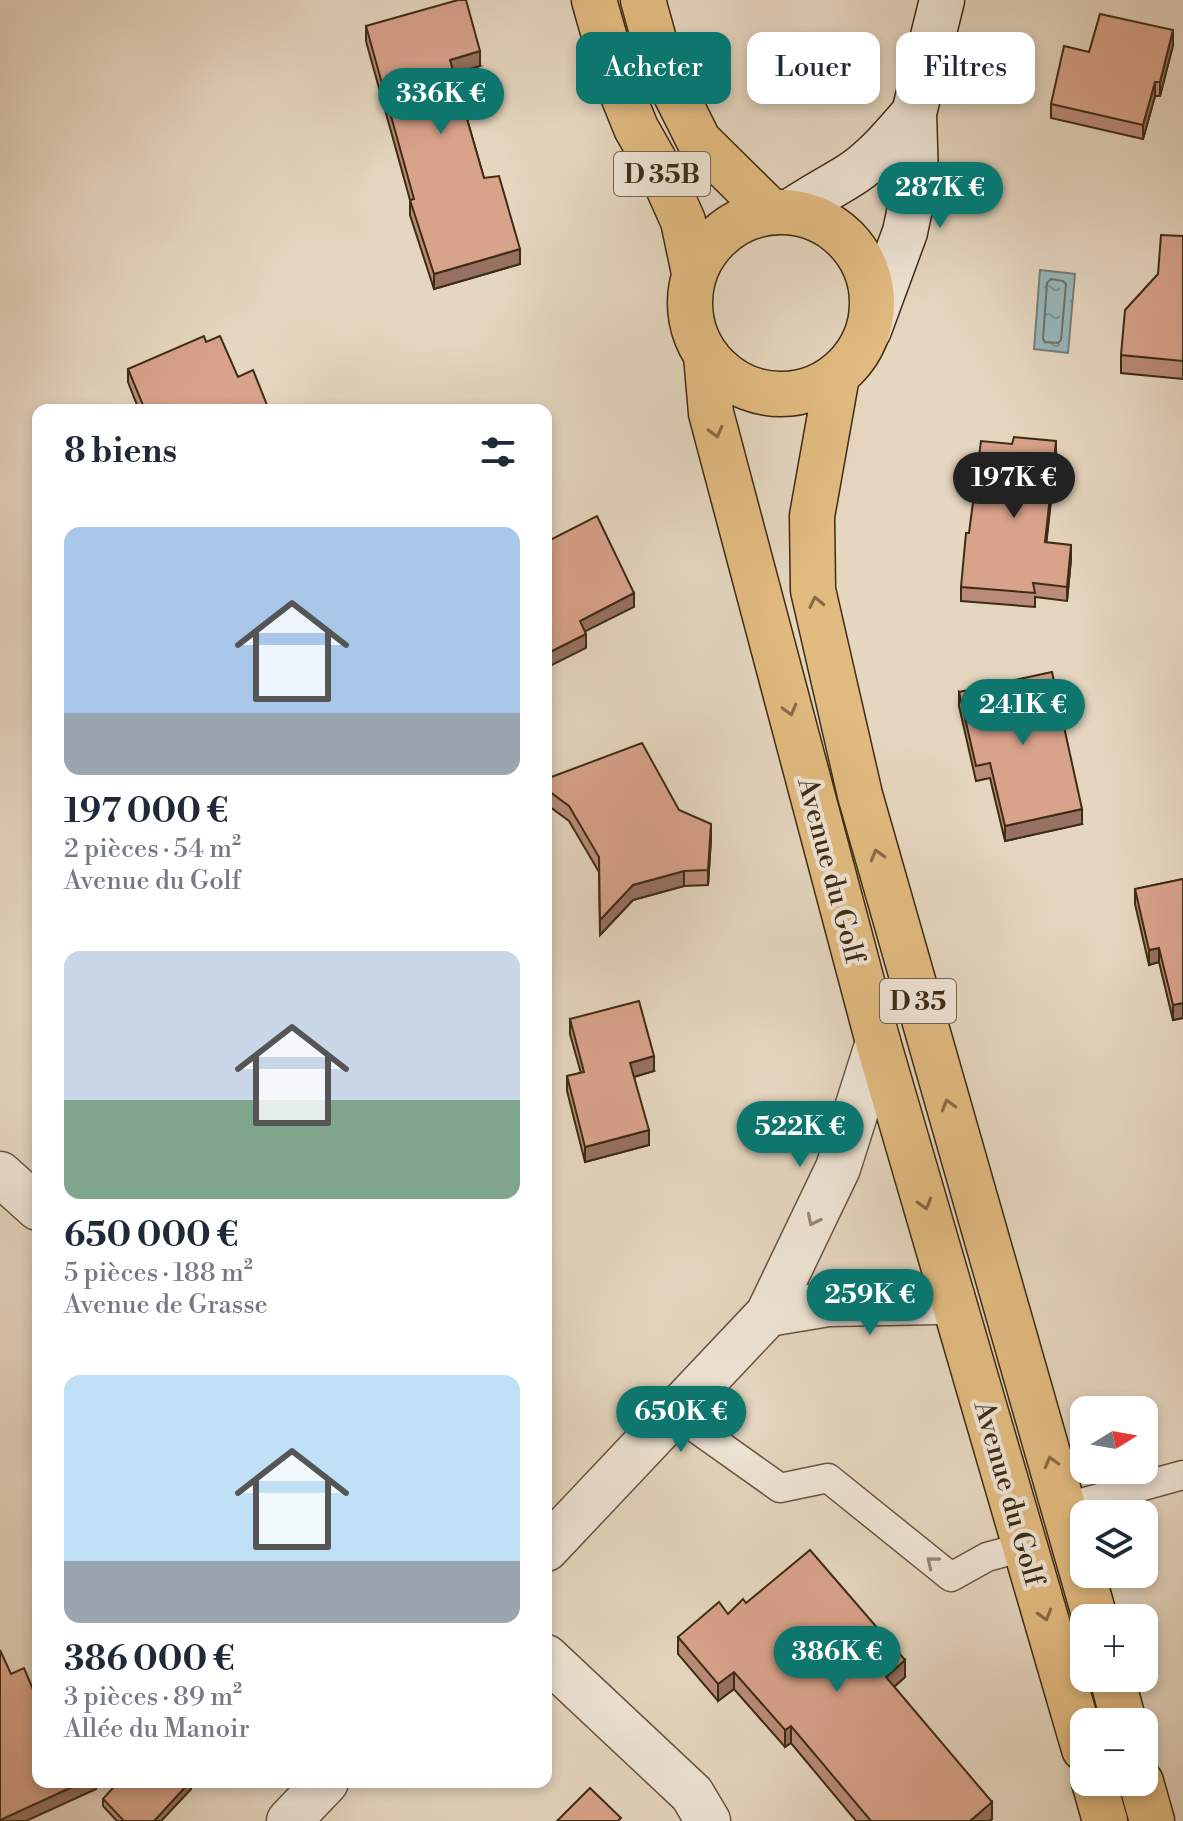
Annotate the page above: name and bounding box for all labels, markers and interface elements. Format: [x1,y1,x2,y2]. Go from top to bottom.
chip: Acheter [576,32,731,104]
chip: Louer [747,32,880,104]
chip: Filtres [896,32,1035,104]
pin: 336K € [376,68,506,136]
text: 336K € [396,78,486,110]
road number: D 35B [614,152,710,196]
pin: 287K € [875,162,1005,230]
text: 287K € [895,172,985,204]
one-way arrow [706,424,723,438]
icon: filters [476,430,520,474]
text: 8 biens [64,431,177,473]
pin: 197K € [949,452,1079,520]
text: 197K € [971,462,1057,494]
icon: home [220,579,364,723]
one-way arrow [808,595,825,609]
pin: 241K € [958,679,1088,747]
text: 241K € [979,689,1067,721]
one-way arrow [780,702,797,716]
street label: Avenue du Golf [789,773,873,969]
text: 197 000 € [64,791,228,833]
text: 2 pièces · 54 m² [64,833,241,865]
one-way arrow [869,848,886,862]
text: Avenue du Golf [64,865,241,897]
road number: D 35 [880,979,956,1023]
icon: home [220,1003,364,1147]
one-way arrow [940,1098,957,1112]
pin: 522K € [735,1101,865,1169]
text: 522K € [755,1111,845,1143]
one-way arrow [916,1196,932,1210]
one-way arrow [808,1211,823,1226]
text: 650 000 € [64,1215,238,1257]
text: 5 pièces · 188 m² [64,1257,253,1289]
pin: 259K € [805,1269,935,1337]
text: 259K € [825,1279,915,1311]
text: Avenue de Grasse [64,1289,268,1321]
pin: 650K € [616,1386,746,1454]
text: 650K € [634,1396,728,1428]
street label: Avenue du Golf [965,1396,1052,1592]
north arrow [1070,1396,1158,1484]
map controls [1070,1396,1158,1796]
icon: home [220,1427,364,1571]
one-way arrow [1043,1456,1060,1470]
button: layers [1070,1500,1158,1588]
one-way arrow [927,1557,942,1572]
button: + [1070,1604,1158,1692]
one-way arrow [1036,1607,1052,1621]
pin: 386K € [772,1626,902,1694]
text: 386K € [792,1636,882,1668]
text: 386 000 € [64,1639,235,1681]
text: 3 pièces · 89 m² [64,1681,242,1713]
button: − [1070,1708,1158,1796]
text: Allée du Manoir [64,1713,250,1745]

